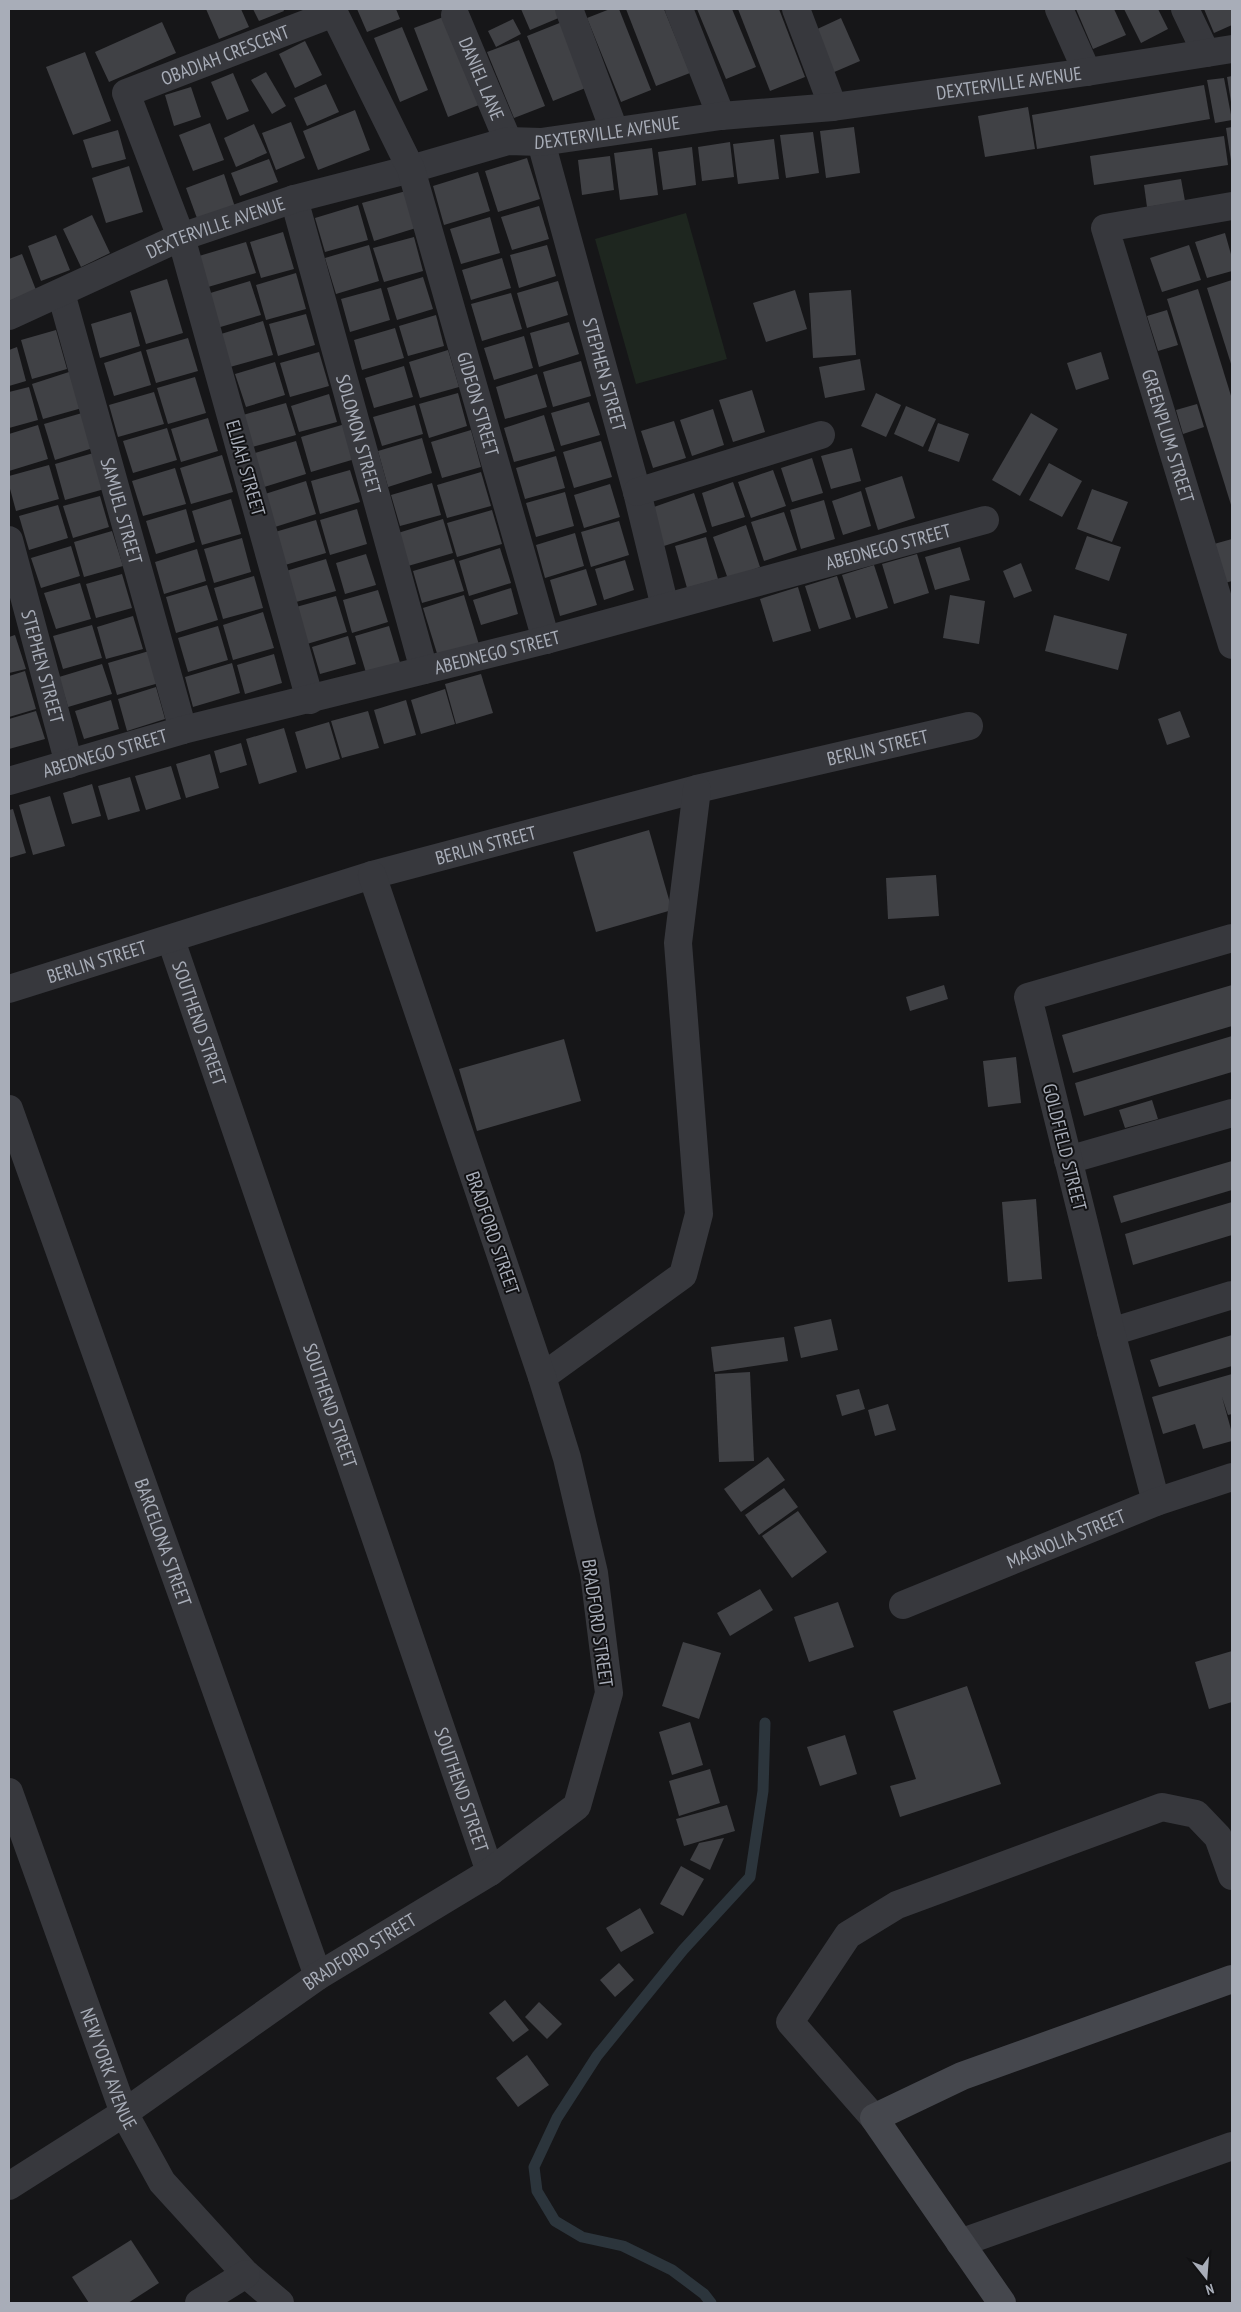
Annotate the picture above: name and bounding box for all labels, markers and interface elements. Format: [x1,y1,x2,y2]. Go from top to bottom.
street label: OBADIAH CRESCENT [157,19,293,90]
street label: DANIEL LANE [454,33,510,124]
street label: DEXTERVILLE AVENUE [935,61,1083,105]
street label: DEXTERVILLE AVENUE [534,110,681,154]
street label: DEXTERVILLE AVENUE [142,191,288,264]
street label: STEPHEN STREET [578,315,632,434]
street label: GIDEON STREET [452,349,505,459]
street label: GREENPLUM STREET [1137,366,1200,506]
street label: SOLOMON STREET [331,372,387,497]
street label: ELIJAH STREET [221,417,271,519]
street label: SAMUEL STREET [96,455,148,567]
street label: ABEDNEGO STREET [823,518,954,575]
street label: STEPHEN STREET [16,607,70,726]
street label: ABEDNEGO STREET [432,625,563,679]
street label: ABEDNEGO STREET [40,723,171,783]
street label: BERLIN STREET [824,724,931,771]
street label: BERLIN STREET [433,820,539,870]
street label: BERLIN STREET [44,934,150,988]
street label: SOUTHEND STREET [167,958,232,1089]
street label: GOLDFIELD STREET [1038,1081,1093,1214]
street label: BRADFORD STREET [461,1168,525,1298]
street label: SOUTHEND STREET [298,1340,363,1471]
street label: BARCELONA STREET [130,1475,197,1610]
street label: MAGNOLIA STREET [1003,1504,1129,1574]
street label: BRADFORD STREET [577,1558,619,1689]
street label: SOUTHEND STREET [429,1724,494,1856]
street label: BRADFORD STREET [298,1907,421,1995]
street label: NEW YORK AVENUE [75,2005,143,2134]
north arrow [1181,2252,1231,2302]
text: N [1204,2280,1216,2299]

